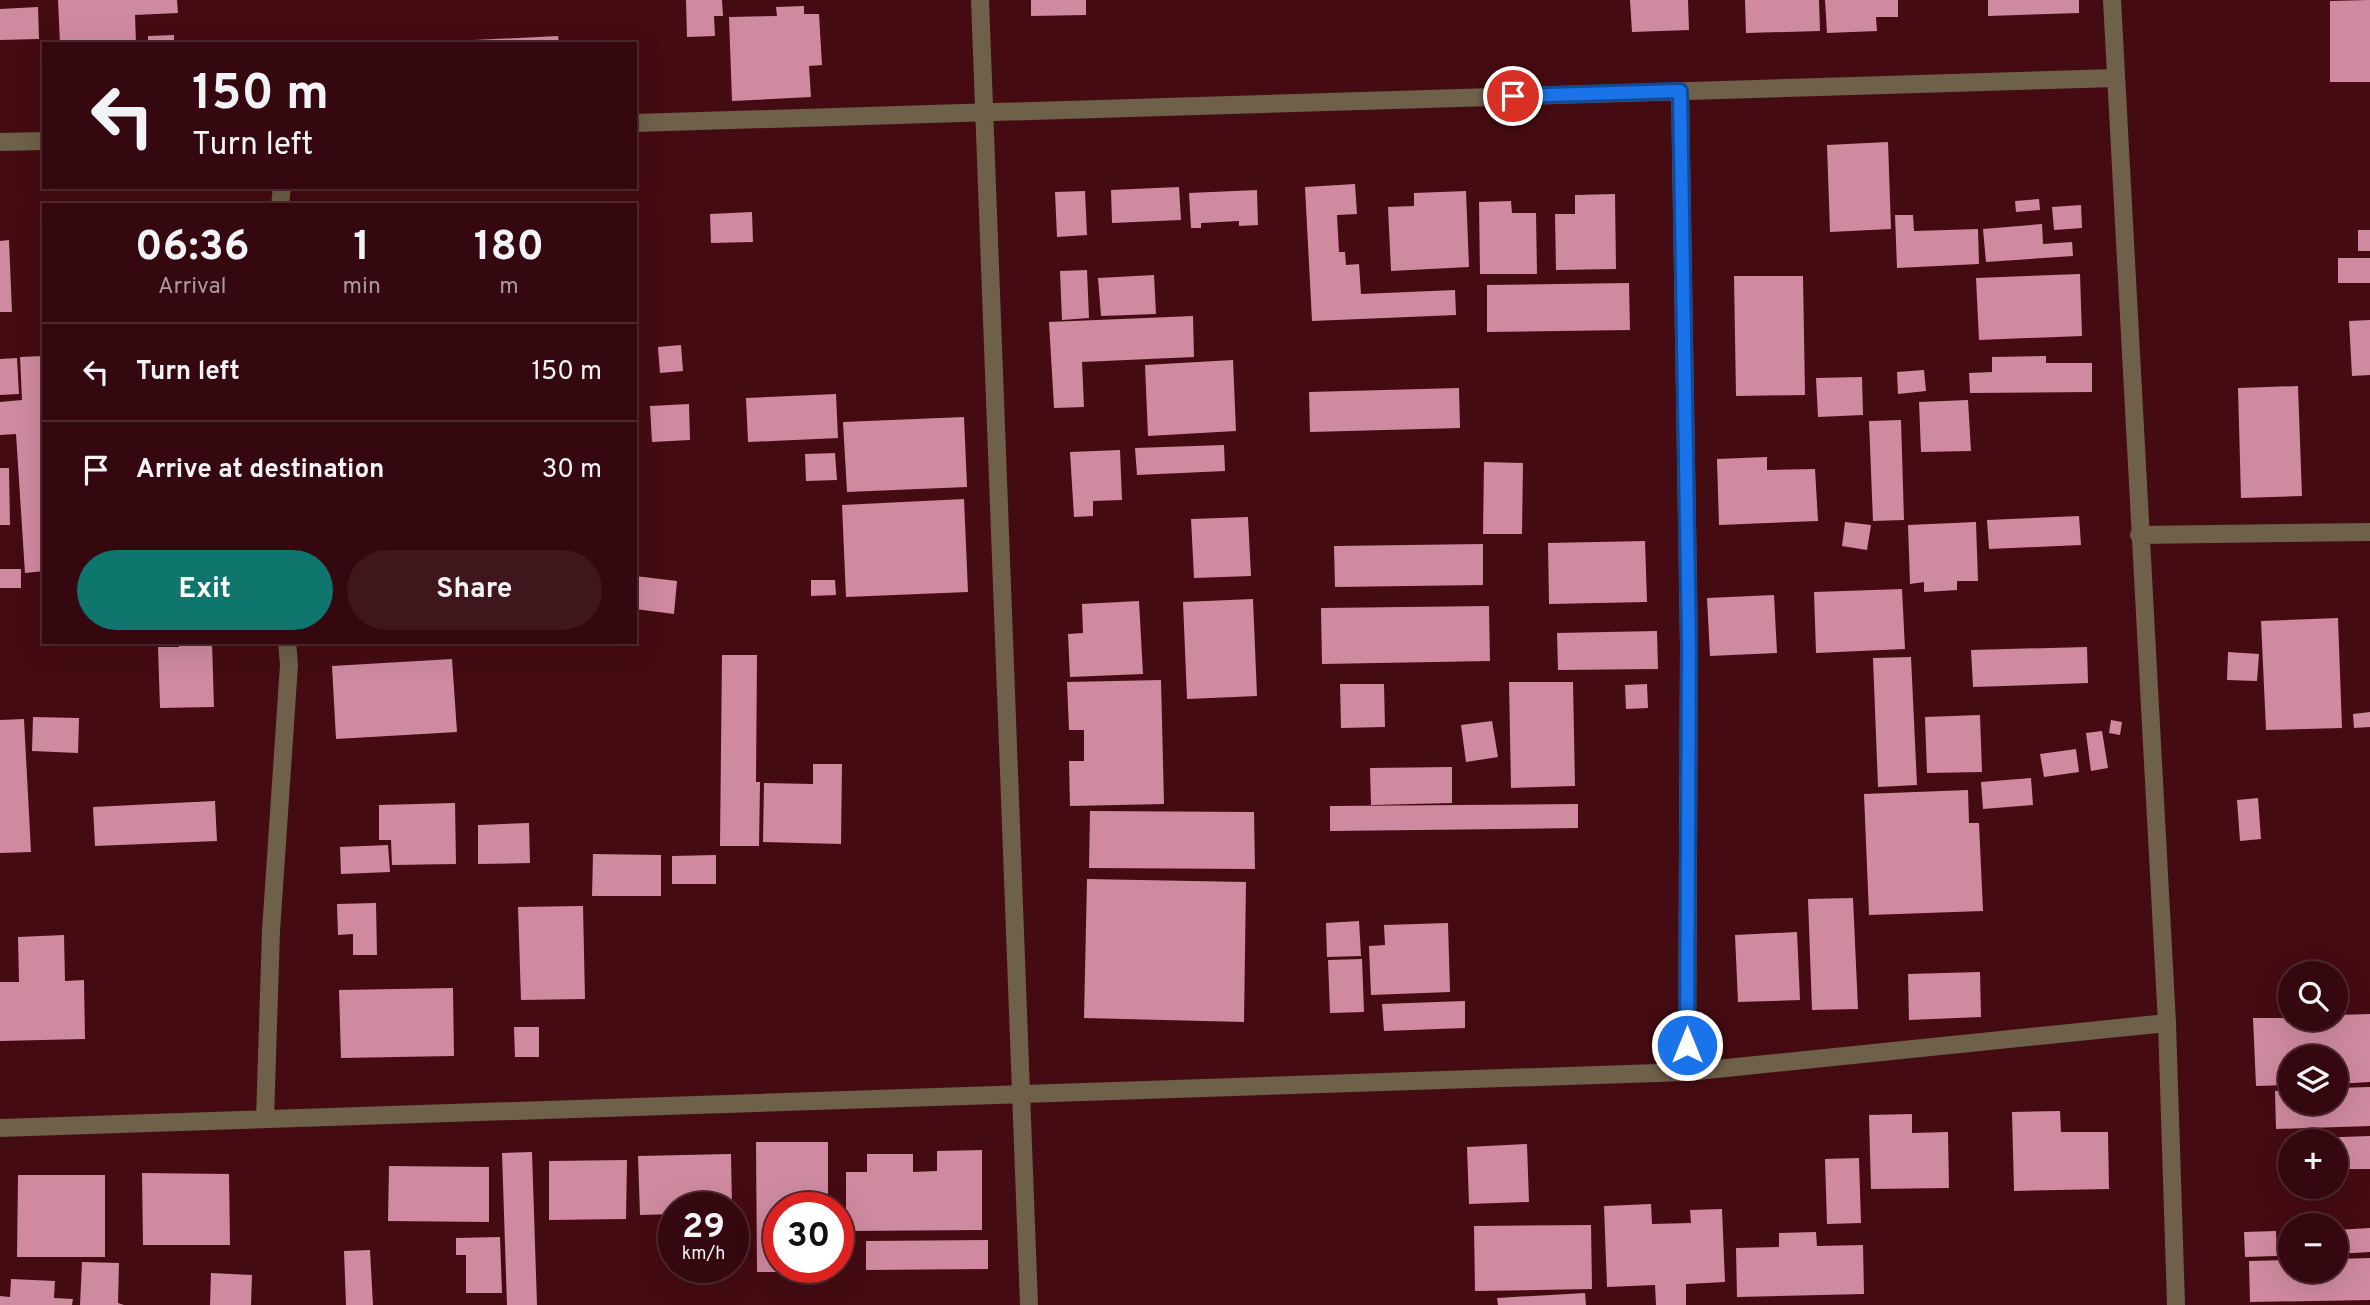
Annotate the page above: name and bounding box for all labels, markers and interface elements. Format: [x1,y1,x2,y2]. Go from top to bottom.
text: 150 m [192,65,329,127]
pin [1483,66,1543,126]
icon: left [77,70,168,161]
icon: arrive [1494,77,1532,115]
text: Turn left [192,126,313,166]
text: 06:36 [135,222,250,275]
text: 1 [353,222,370,275]
text: 180 [474,222,544,275]
text: Arrival [158,273,227,302]
text: min [343,273,381,302]
text: m [499,273,519,302]
icon: left [77,353,115,391]
text: Turn left [136,356,240,389]
text: 150 m [531,356,602,389]
icon: arrive [77,451,115,489]
text: Arrive at destination [136,454,384,487]
text: 30 m [542,454,602,487]
button: Exit [77,550,333,630]
button: Share [347,550,602,630]
map controls [2278,961,2348,1283]
button: search [2278,961,2348,1031]
position arrow [1650,1008,1724,1082]
button: layers [2278,1045,2348,1115]
button: + [2278,1129,2348,1199]
speed limit sign: 30 [763,1192,854,1283]
text: 29 [682,1206,725,1250]
button: − [2278,1213,2348,1283]
text: km/h [682,1243,725,1266]

